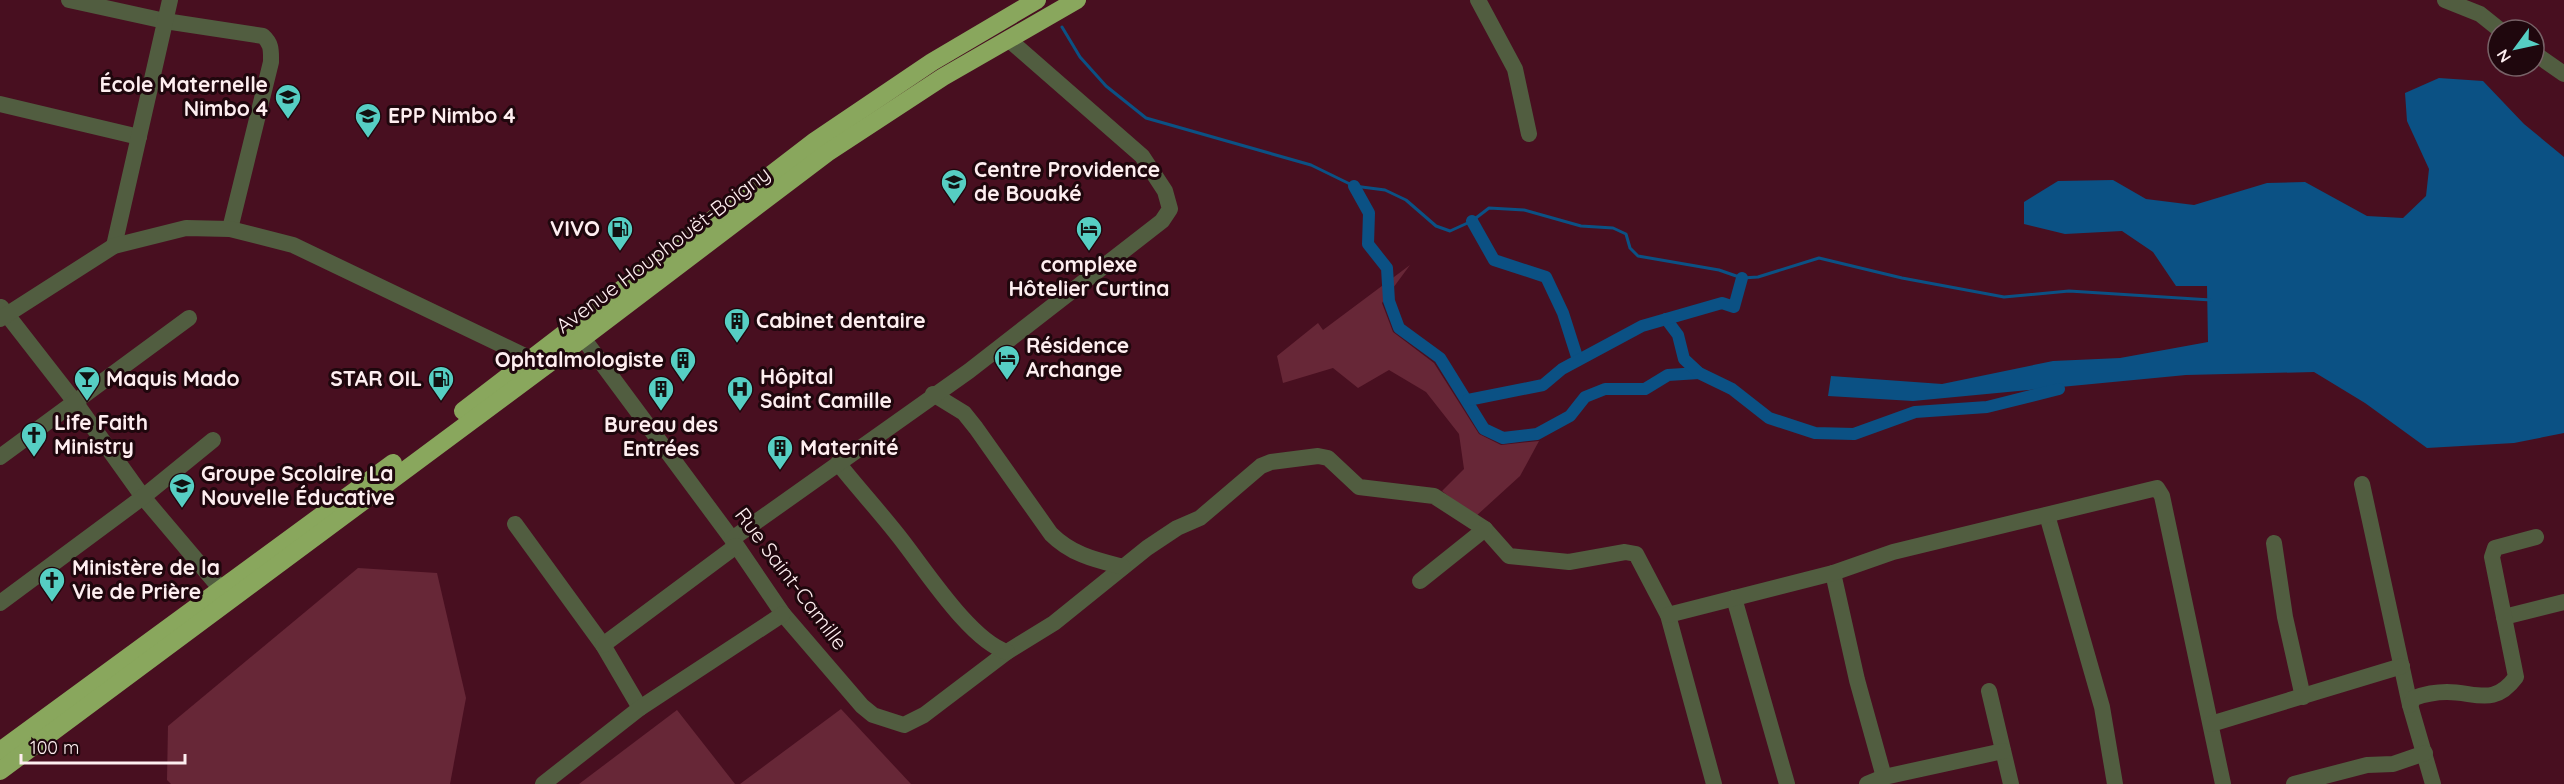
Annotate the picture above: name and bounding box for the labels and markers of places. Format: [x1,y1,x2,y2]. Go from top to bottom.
place label: École Maternelle Nimbo 4 [99,71,268,121]
school or university icon: École Maternelle Nimbo 4 [273,82,303,120]
school or university icon: EPP Nimbo 4 [353,101,383,139]
place label: EPP Nimbo 4 [388,102,516,128]
place label: Centre Providence de Bouaké [974,156,1160,206]
school or university icon: Centre Providence de Bouaké [939,167,969,205]
fuel station icon: VIVO [605,214,635,252]
hotel icon: complexe Hôtelier Curtina [1074,214,1104,252]
place label: VIVO [550,215,600,241]
place label: complexe Hôtelier Curtina [1009,251,1169,301]
building icon: Cabinet dentaire [722,306,752,344]
place label: Cabinet dentaire [756,307,926,333]
place label: Résidence Archange [1026,332,1129,382]
hotel icon: Résidence Archange [992,343,1022,381]
building icon: Ophtalmologiste [668,345,698,383]
place label: Ophtalmologiste [495,346,664,372]
place label: Hôpital Saint Camille [760,363,892,413]
bar icon: Maquis Mado [72,364,102,402]
fuel station icon: STAR OIL [426,364,456,402]
place label: Maquis Mado [106,365,240,391]
place label: STAR OIL [330,365,422,391]
building icon: Bureau des Entrées [646,374,676,412]
hospital icon: Hôpital Saint Camille [725,374,755,412]
place label: Life Faith Ministry [54,409,148,459]
place label: Bureau des Entrées [604,411,718,461]
church icon: Life Faith Ministry [19,420,49,458]
building icon: Maternité [765,433,795,471]
place label: Maternité [800,434,899,460]
place label: Groupe Scolaire La Nouvelle Éducative [201,460,395,510]
school or university icon: Groupe Scolaire La Nouvelle Éducative [167,471,197,509]
place label: Ministère de la Vie de Prière [72,554,220,604]
church icon: Ministère de la Vie de Prière [37,565,67,603]

